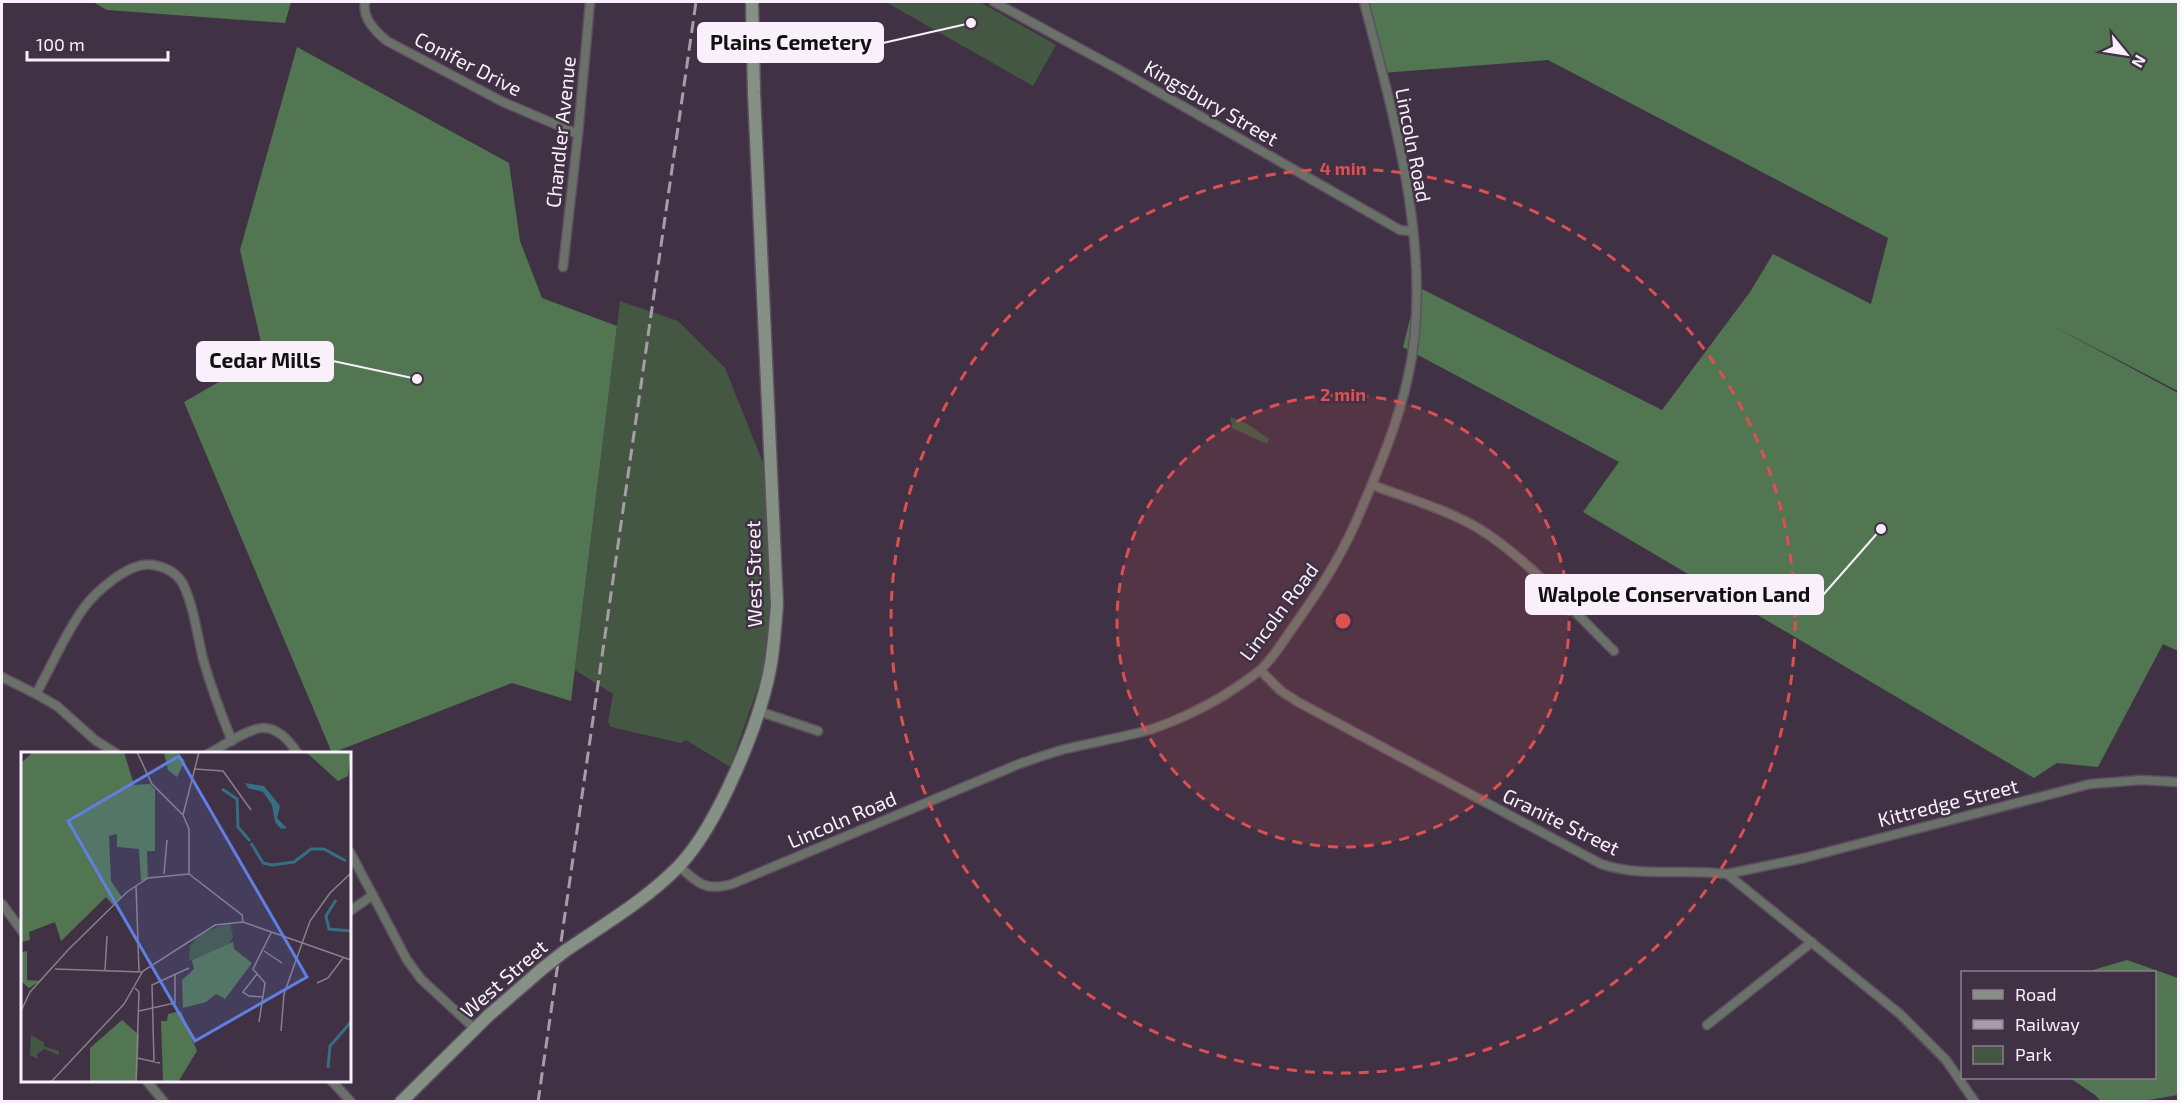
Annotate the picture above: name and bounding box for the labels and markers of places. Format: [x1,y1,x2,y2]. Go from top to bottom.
callout: Plains Cemetery [698,23,883,62]
callout: Cedar Mills [197,342,333,381]
callout: Walpole Conservation Land [1526,575,1823,614]
centre of rings [1333,611,1353,631]

